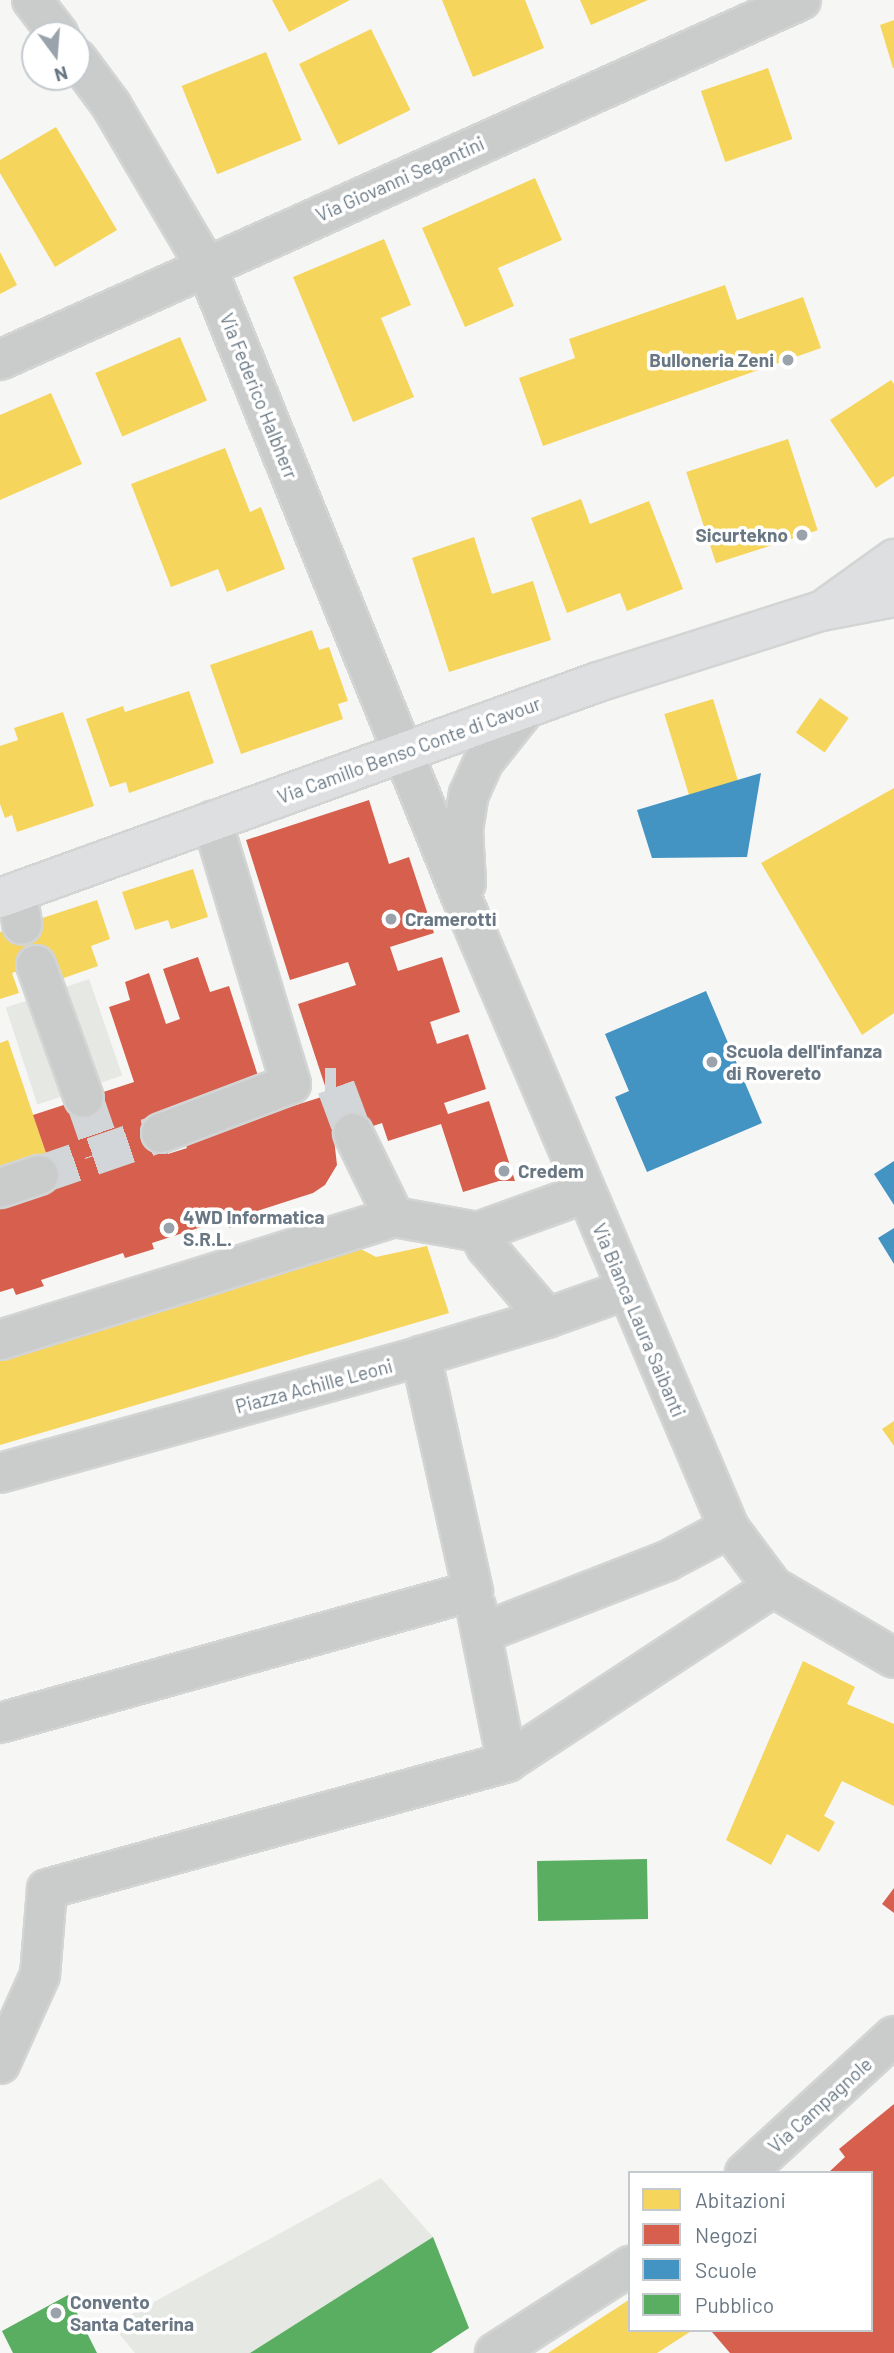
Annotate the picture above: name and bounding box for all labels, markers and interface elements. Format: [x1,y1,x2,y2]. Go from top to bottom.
north arrow [21,21,91,91]
text: N [52,62,71,88]
street label: Via Giovanni Segantini [312,132,488,226]
street label: Via Federico Halbherr [215,310,303,482]
place label: Bulloneria Zeni [649,349,774,371]
marker: Bulloneria Zeni [780,352,796,368]
place label: Sicurtekno [695,524,788,546]
marker: Sicurtekno [794,527,810,543]
street label: Via Camillo Benso Conte di Cavour [274,692,544,808]
place label: Cramerotti [405,908,497,930]
marker: Cramerotti [383,911,399,927]
place label: Scuola dell'infanza di Rovereto [726,1040,882,1084]
marker: Scuola dell'infanza di Rovereto [704,1054,720,1070]
place label: Credem [518,1160,584,1182]
marker: Credem [496,1163,512,1179]
place label: 4WD Informatica S.R.L. [183,1206,325,1250]
marker: 4WD Informatica S.R.L. [161,1220,177,1236]
street label: Via Bianca Laura Saibanti [588,1220,690,1420]
street label: Piazza Achille Leoni [233,1354,395,1418]
street label: Via Campagnole [763,2052,877,2158]
legend [628,2171,873,2332]
text: Abitazioni [695,2187,786,2212]
text: Negozi [695,2222,758,2247]
text: Scuole [695,2257,757,2282]
place label: Convento Santa Caterina [70,2291,194,2335]
text: Pubblico [695,2292,774,2317]
marker: Convento Santa Caterina [48,2305,64,2321]

